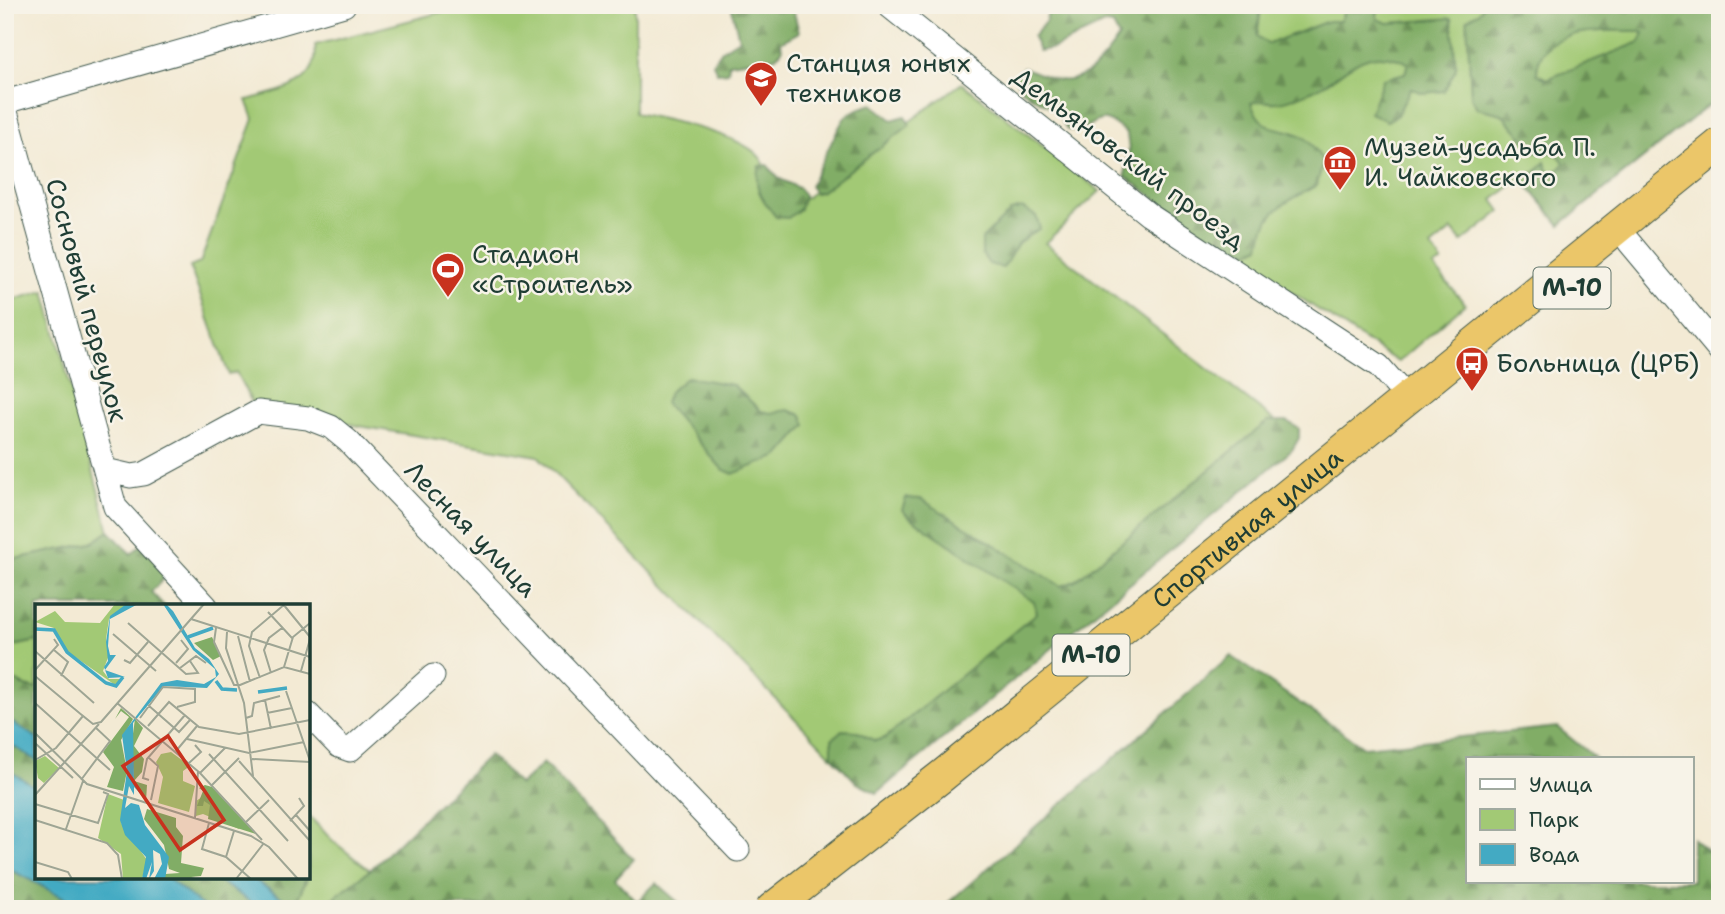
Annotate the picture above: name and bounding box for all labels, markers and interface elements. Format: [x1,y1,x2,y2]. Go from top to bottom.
place label: Станция юных техников [786,45,970,110]
street label: Демьяновский проезд [1005,58,1254,257]
school or university icon: Станция юных техников [742,59,780,108]
place label: Музей-усадьба П. И. Чайковского [1364,129,1596,194]
museum icon: Музей-усадьба П. И. Чайковского [1321,143,1359,192]
street label: Сосновый переулок [38,174,137,426]
place label: Стадион «Строитель» [472,236,633,301]
sports icon: Стадион «Строитель» [429,250,467,299]
road number: М-10 [1534,268,1610,309]
bus stop icon: Больница (ЦРБ) [1453,344,1491,393]
place label: Больница (ЦРБ) [1496,345,1699,380]
street label: Спортивная улица [1144,440,1350,616]
street label: Лесная улица [397,453,545,605]
inset map [35,604,310,879]
road number: М-10 [1052,634,1130,676]
legend [1466,757,1694,883]
text: Улица [1529,771,1592,799]
text: Парк [1529,806,1579,834]
text: Вода [1529,841,1579,869]

